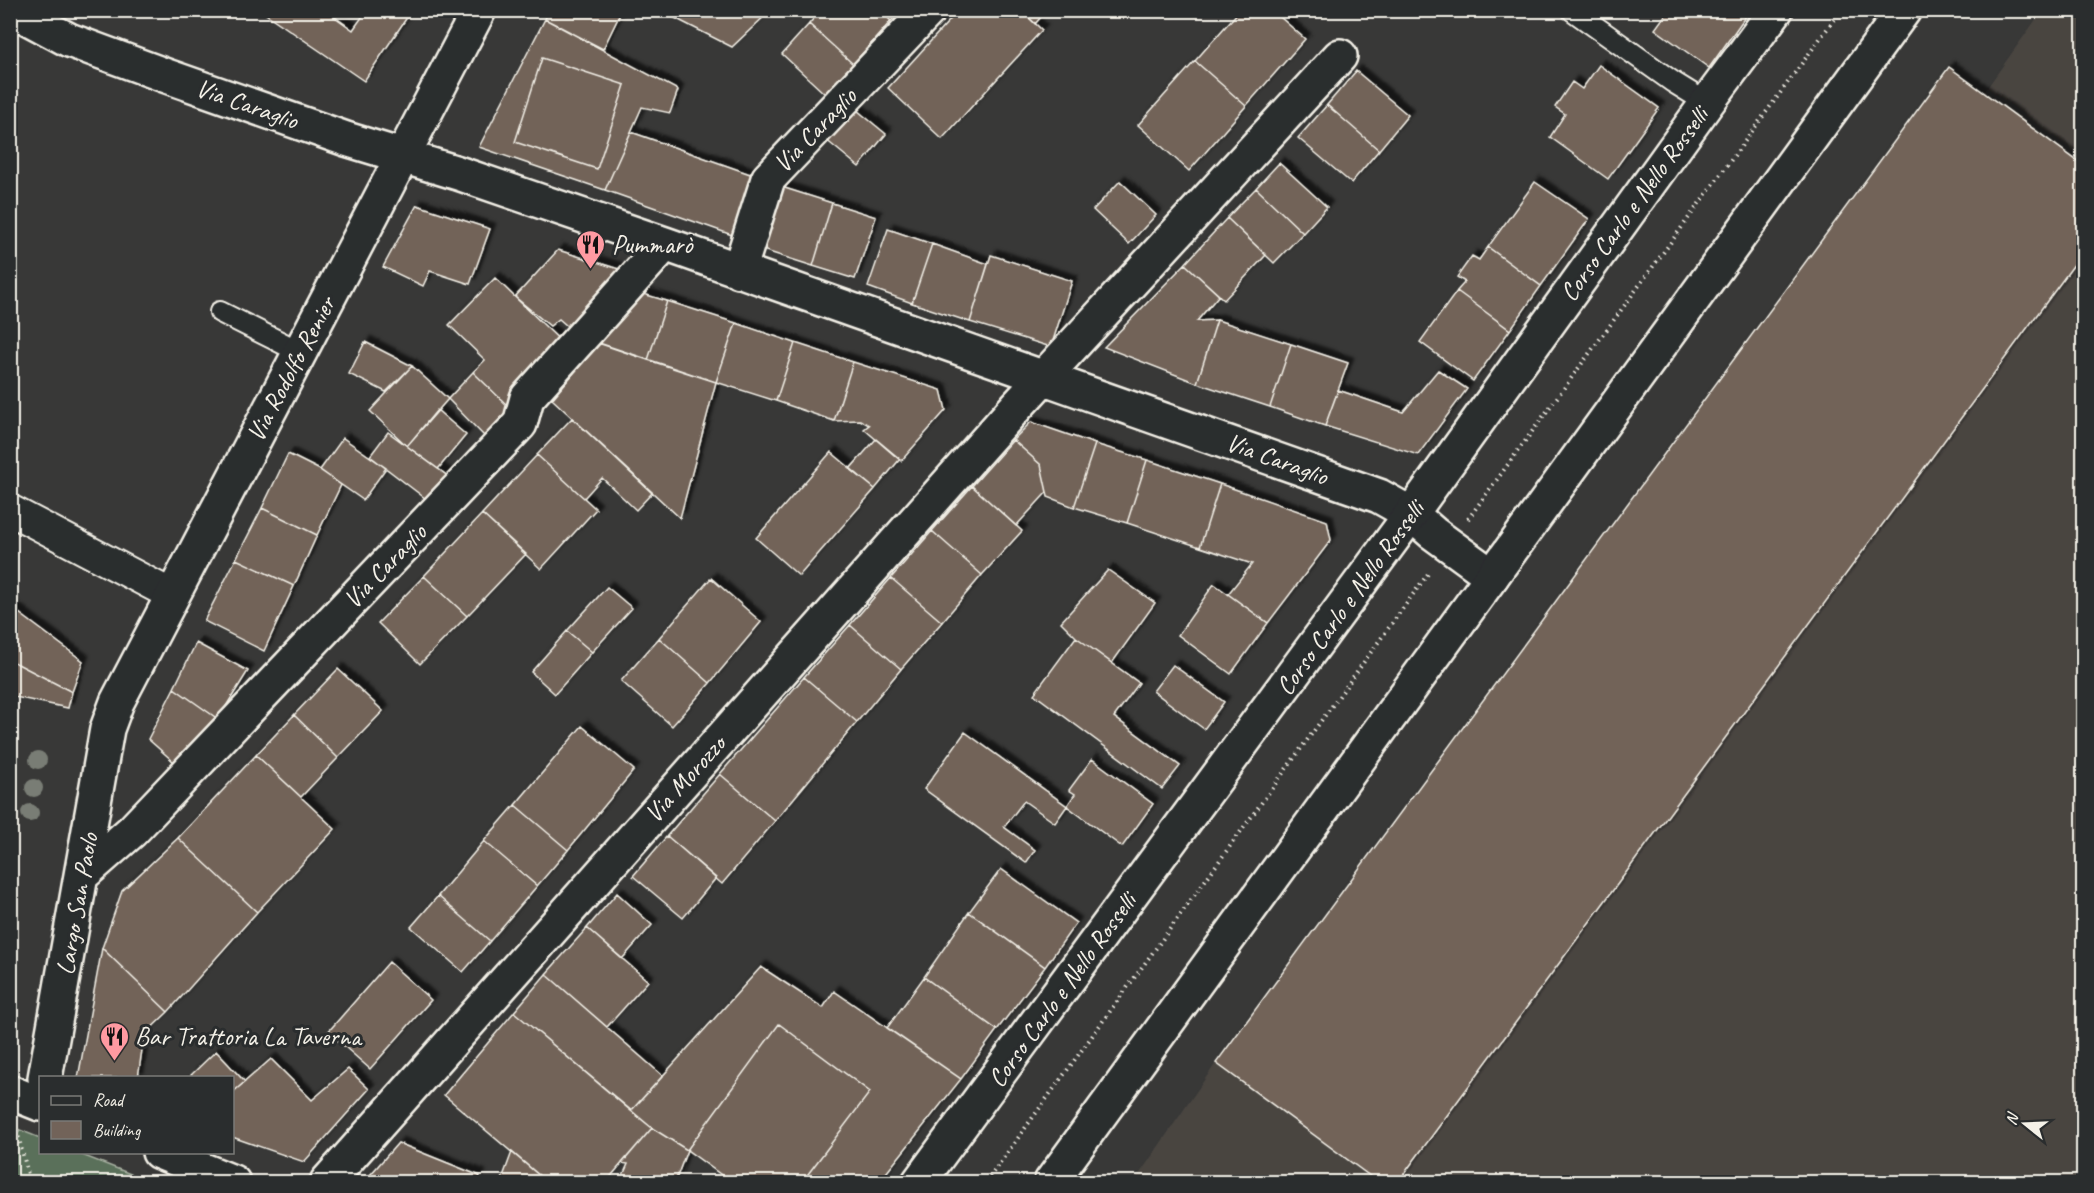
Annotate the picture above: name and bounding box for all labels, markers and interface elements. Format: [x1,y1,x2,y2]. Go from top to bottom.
street label: Via Caraglio [192,71,304,137]
street label: Via Caraglio [766,79,865,180]
street label: Corso Carlo e Nello Rosselli [1552,98,1718,308]
restaurant icon: Pummarò [575,228,607,270]
place label: Pummarò [612,228,694,261]
street label: Via Rodolfo Renier [239,289,344,447]
street label: Via Caraglio [1222,425,1334,493]
street label: Corso Carlo e Nello Rosselli [1268,492,1434,702]
street label: Via Caraglio [336,515,435,616]
street label: Via Morozzo [637,726,735,830]
street label: Largo San Paolo [48,829,106,977]
street label: Corso Carlo e Nello Rosselli [980,884,1146,1094]
restaurant icon: Bar Trattoria La Taverna [98,1020,130,1062]
place label: Bar Trattoria La Taverna [135,1020,363,1053]
legend [39,1076,234,1154]
text: Road [93,1089,126,1111]
north arrow [1995,1094,2055,1154]
text: N [2001,1109,2024,1127]
text: Building [93,1119,142,1141]

